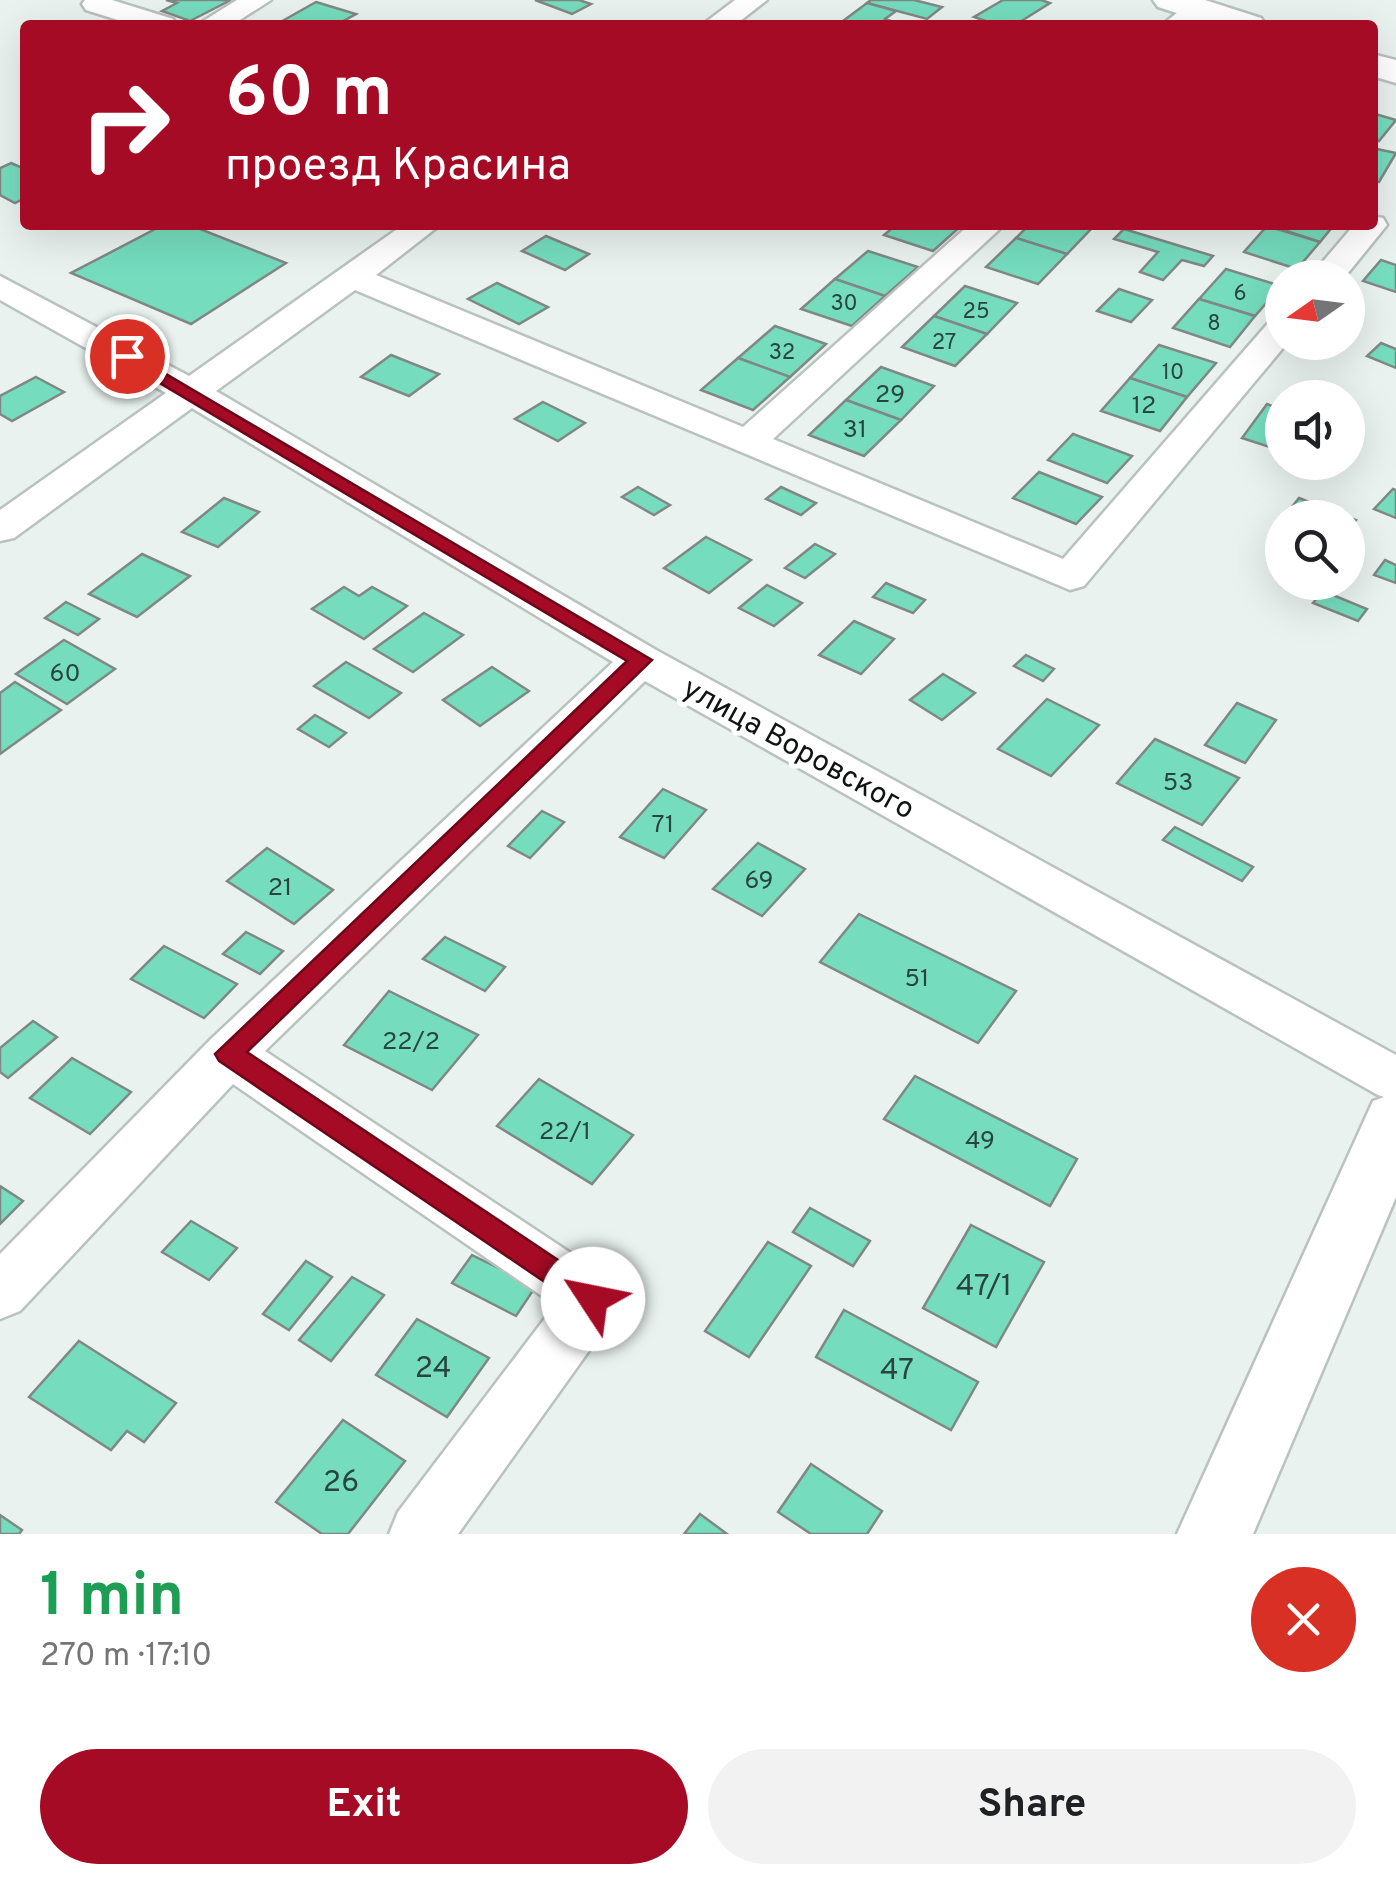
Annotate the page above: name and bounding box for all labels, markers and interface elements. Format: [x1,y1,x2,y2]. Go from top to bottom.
text: 60 m [225,52,393,141]
icon: right [60,60,190,190]
text: проезд Красина [225,139,571,196]
north arrow [1265,260,1365,360]
map controls [1265,260,1365,600]
house number: 6 [1233,281,1247,308]
house number: 30 [830,291,858,318]
house number: 25 [962,299,990,326]
house number: 8 [1207,311,1221,338]
pin [85,314,170,399]
icon: arrive [100,329,155,384]
house number: 27 [932,330,956,357]
house number: 32 [769,340,795,367]
house number: 10 [1162,360,1184,387]
house number: 29 [875,380,905,412]
button: sound [1265,380,1365,480]
house number: 12 [1132,391,1156,423]
house number: 31 [843,415,867,447]
button: search [1265,500,1365,600]
house number: 60 [50,659,80,691]
street label: улица Воровского [675,671,920,829]
house number: 53 [1163,768,1193,800]
house number: 71 [652,810,674,842]
house number: 69 [745,866,773,898]
house number: 21 [268,873,292,905]
house number: 51 [905,964,929,996]
house number: 22/2 [382,1027,440,1059]
house number: 22/1 [539,1117,591,1149]
house number: 49 [965,1126,995,1158]
position arrow [541,1247,645,1351]
house number: 47/1 [956,1269,1012,1306]
house number: 24 [415,1351,451,1388]
house number: 47 [880,1353,914,1390]
house number: 26 [323,1465,359,1502]
text: 1 min [40,1561,184,1637]
button: close [1251,1567,1356,1672]
text: 270 m · 17:10 [40,1637,212,1677]
button: Exit [40,1749,688,1864]
button: Share [708,1749,1356,1864]

